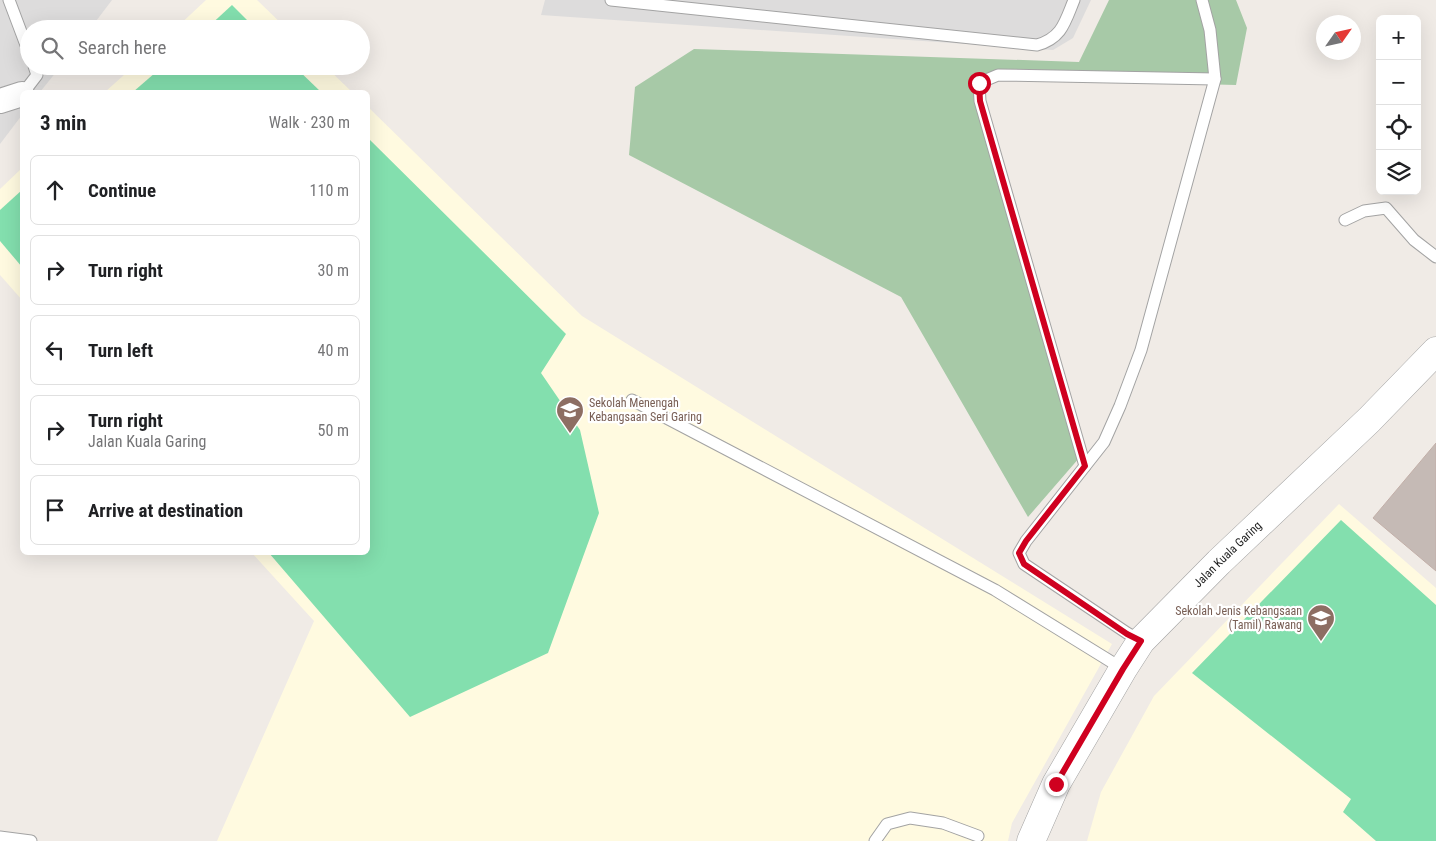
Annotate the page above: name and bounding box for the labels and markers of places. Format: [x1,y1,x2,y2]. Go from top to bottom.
school or university icon: Sekolah Menengah Kebangsaan Seri Garing [555,395,585,434]
place label: Sekolah Menengah Kebangsaan Seri Garing [589,396,702,424]
school or university icon: Sekolah Jenis Kebangsaan (Tamil) Rawang [1306,603,1336,642]
place label: Sekolah Jenis Kebangsaan (Tamil) Rawang [1175,604,1302,632]

